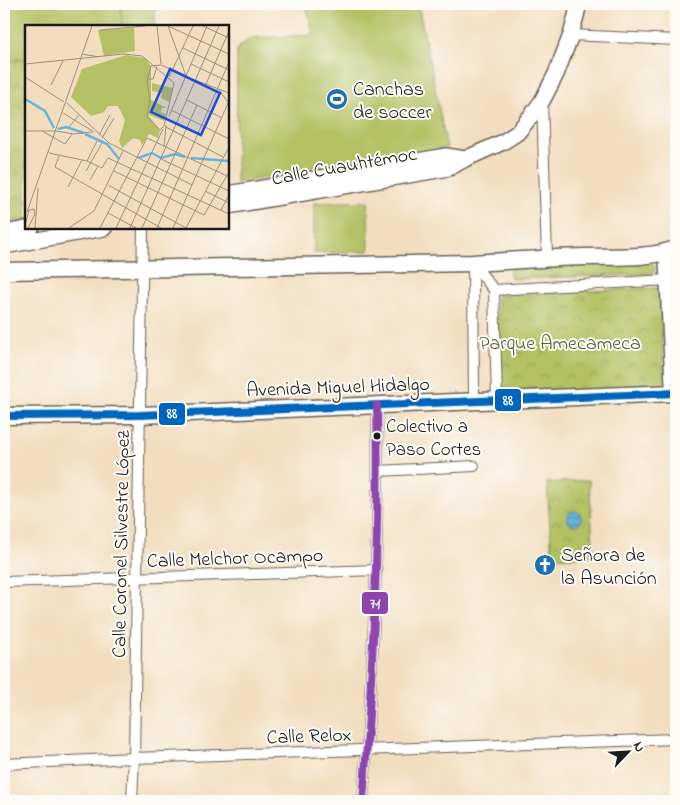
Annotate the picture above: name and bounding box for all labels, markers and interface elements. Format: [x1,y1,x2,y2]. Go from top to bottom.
inset map [25,25,229,229]
place label: Canchas de soccer [353,76,432,128]
sports icon: Canchas de soccer [325,87,349,111]
street label: Calle Cuauhtémoc [270,140,419,195]
park label: Parque Amecameca [479,330,641,359]
street label: Avenida Miguel Hidalgo [246,371,430,407]
line badge: 88 [494,388,522,412]
text: 88 [502,391,514,412]
line badge: 88 [158,402,186,426]
text: 88 [166,404,178,425]
place label: Colectivo a Paso Cortes [386,414,481,464]
street label: Calle Coronel Silvestre López [106,429,139,658]
marker: Colectivo a Paso Cortes [372,431,382,441]
street label: Calle Melchor Ocampo [146,542,324,577]
place label: Señora de la Asunción [561,542,657,594]
church icon: Señora de la Asunción [533,553,557,577]
line badge: 71 [361,591,389,615]
text: 71 [370,594,381,615]
street label: Calle Relox [266,722,352,753]
north arrow [602,728,652,778]
text: N [627,738,650,756]

